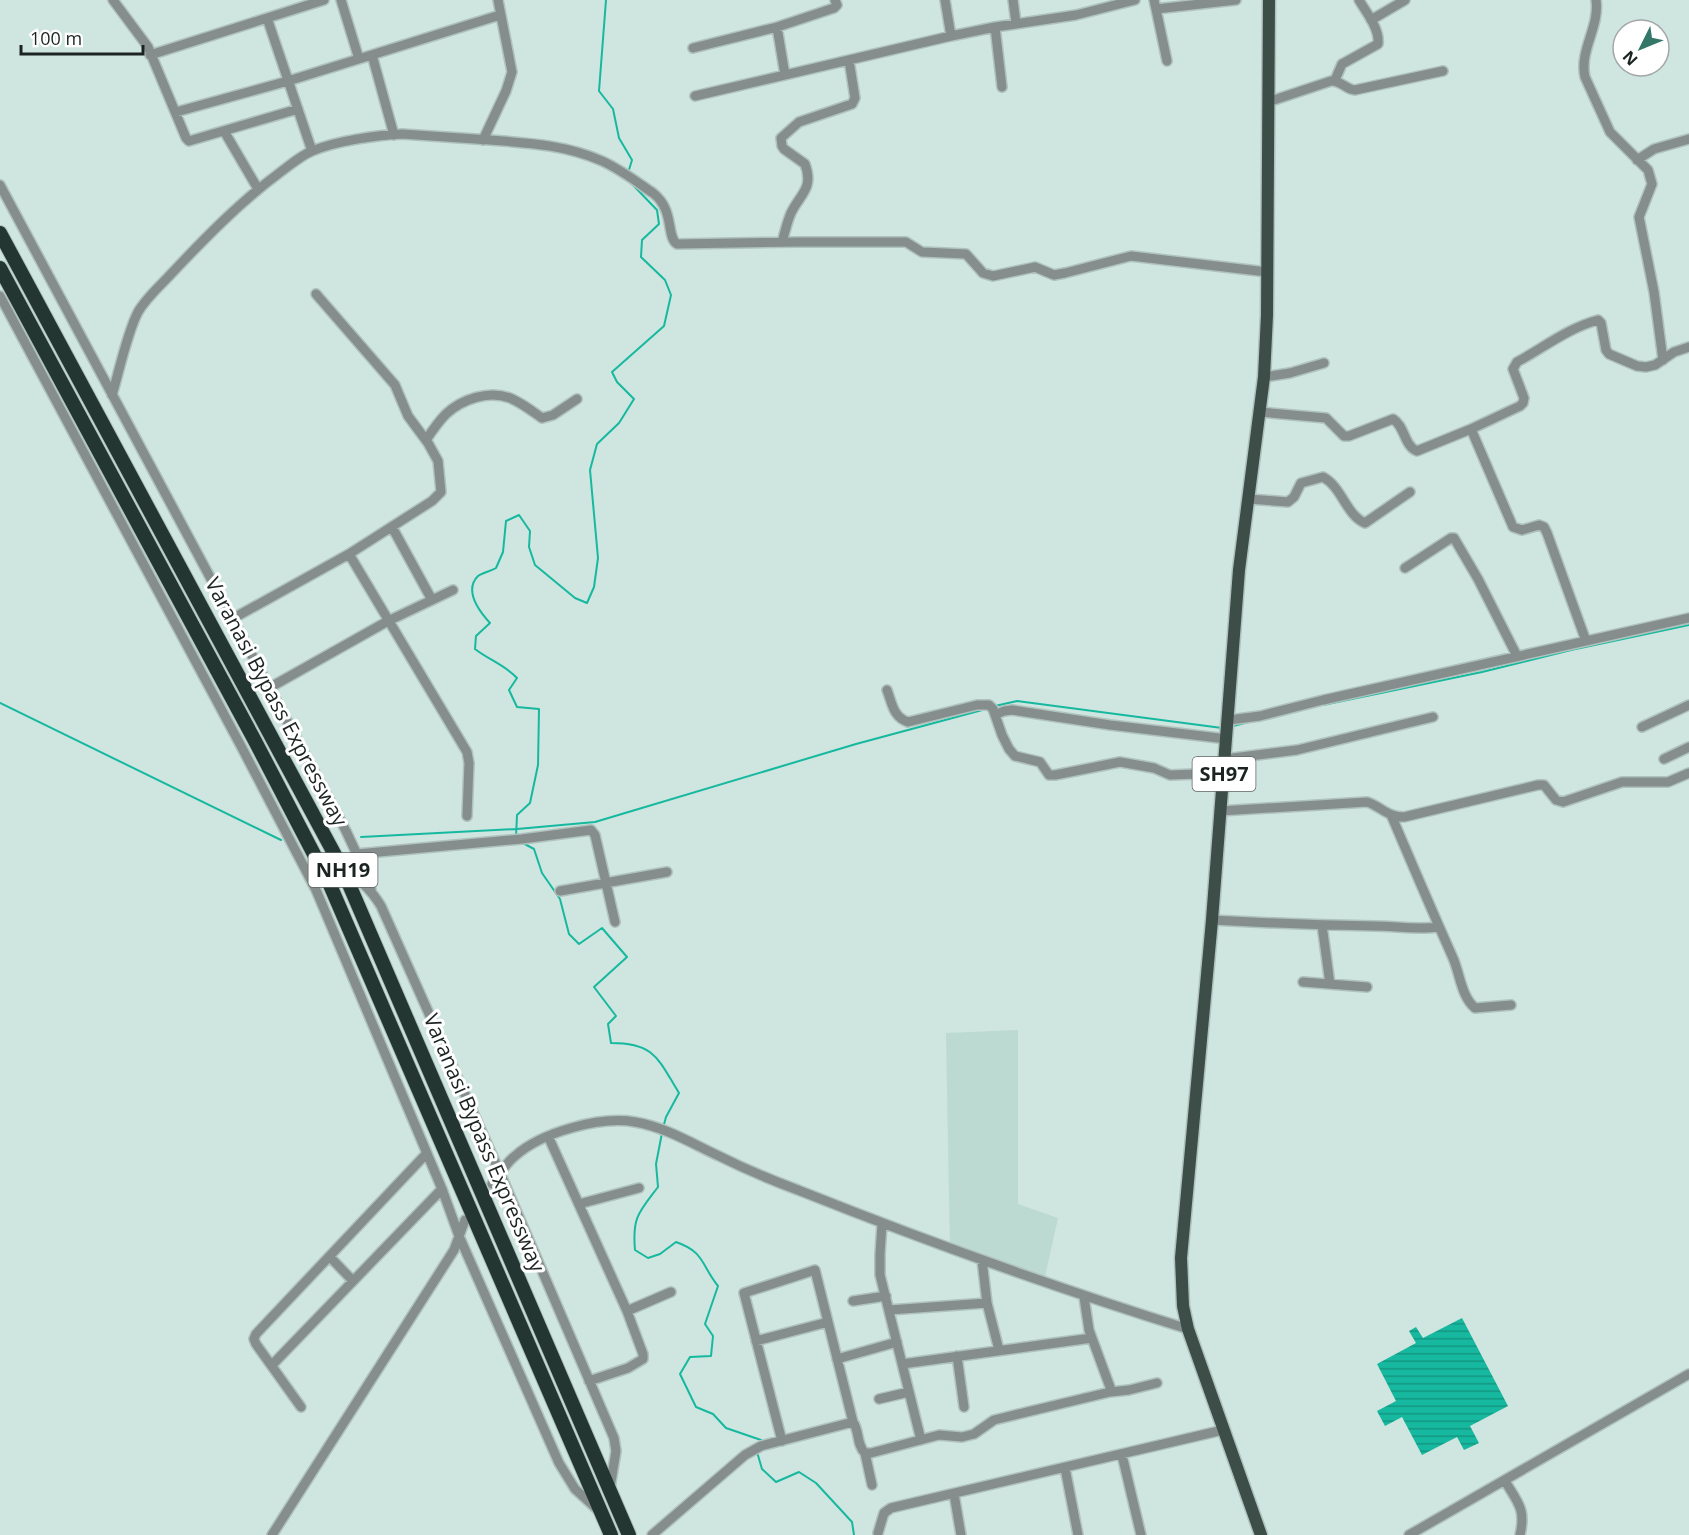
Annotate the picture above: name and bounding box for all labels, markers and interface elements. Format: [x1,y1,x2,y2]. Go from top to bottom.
scale bar [21,18,142,56]
north arrow [1611,18,1671,78]
text: 100 m [30,26,82,50]
text: N [1618,46,1643,70]
street label: Varanasi Bypass Expressway [199,572,355,831]
road number: SH97 [1192,757,1256,791]
road number: NH19 [308,853,378,887]
street label: Varanasi Bypass Expressway [418,1009,552,1277]

